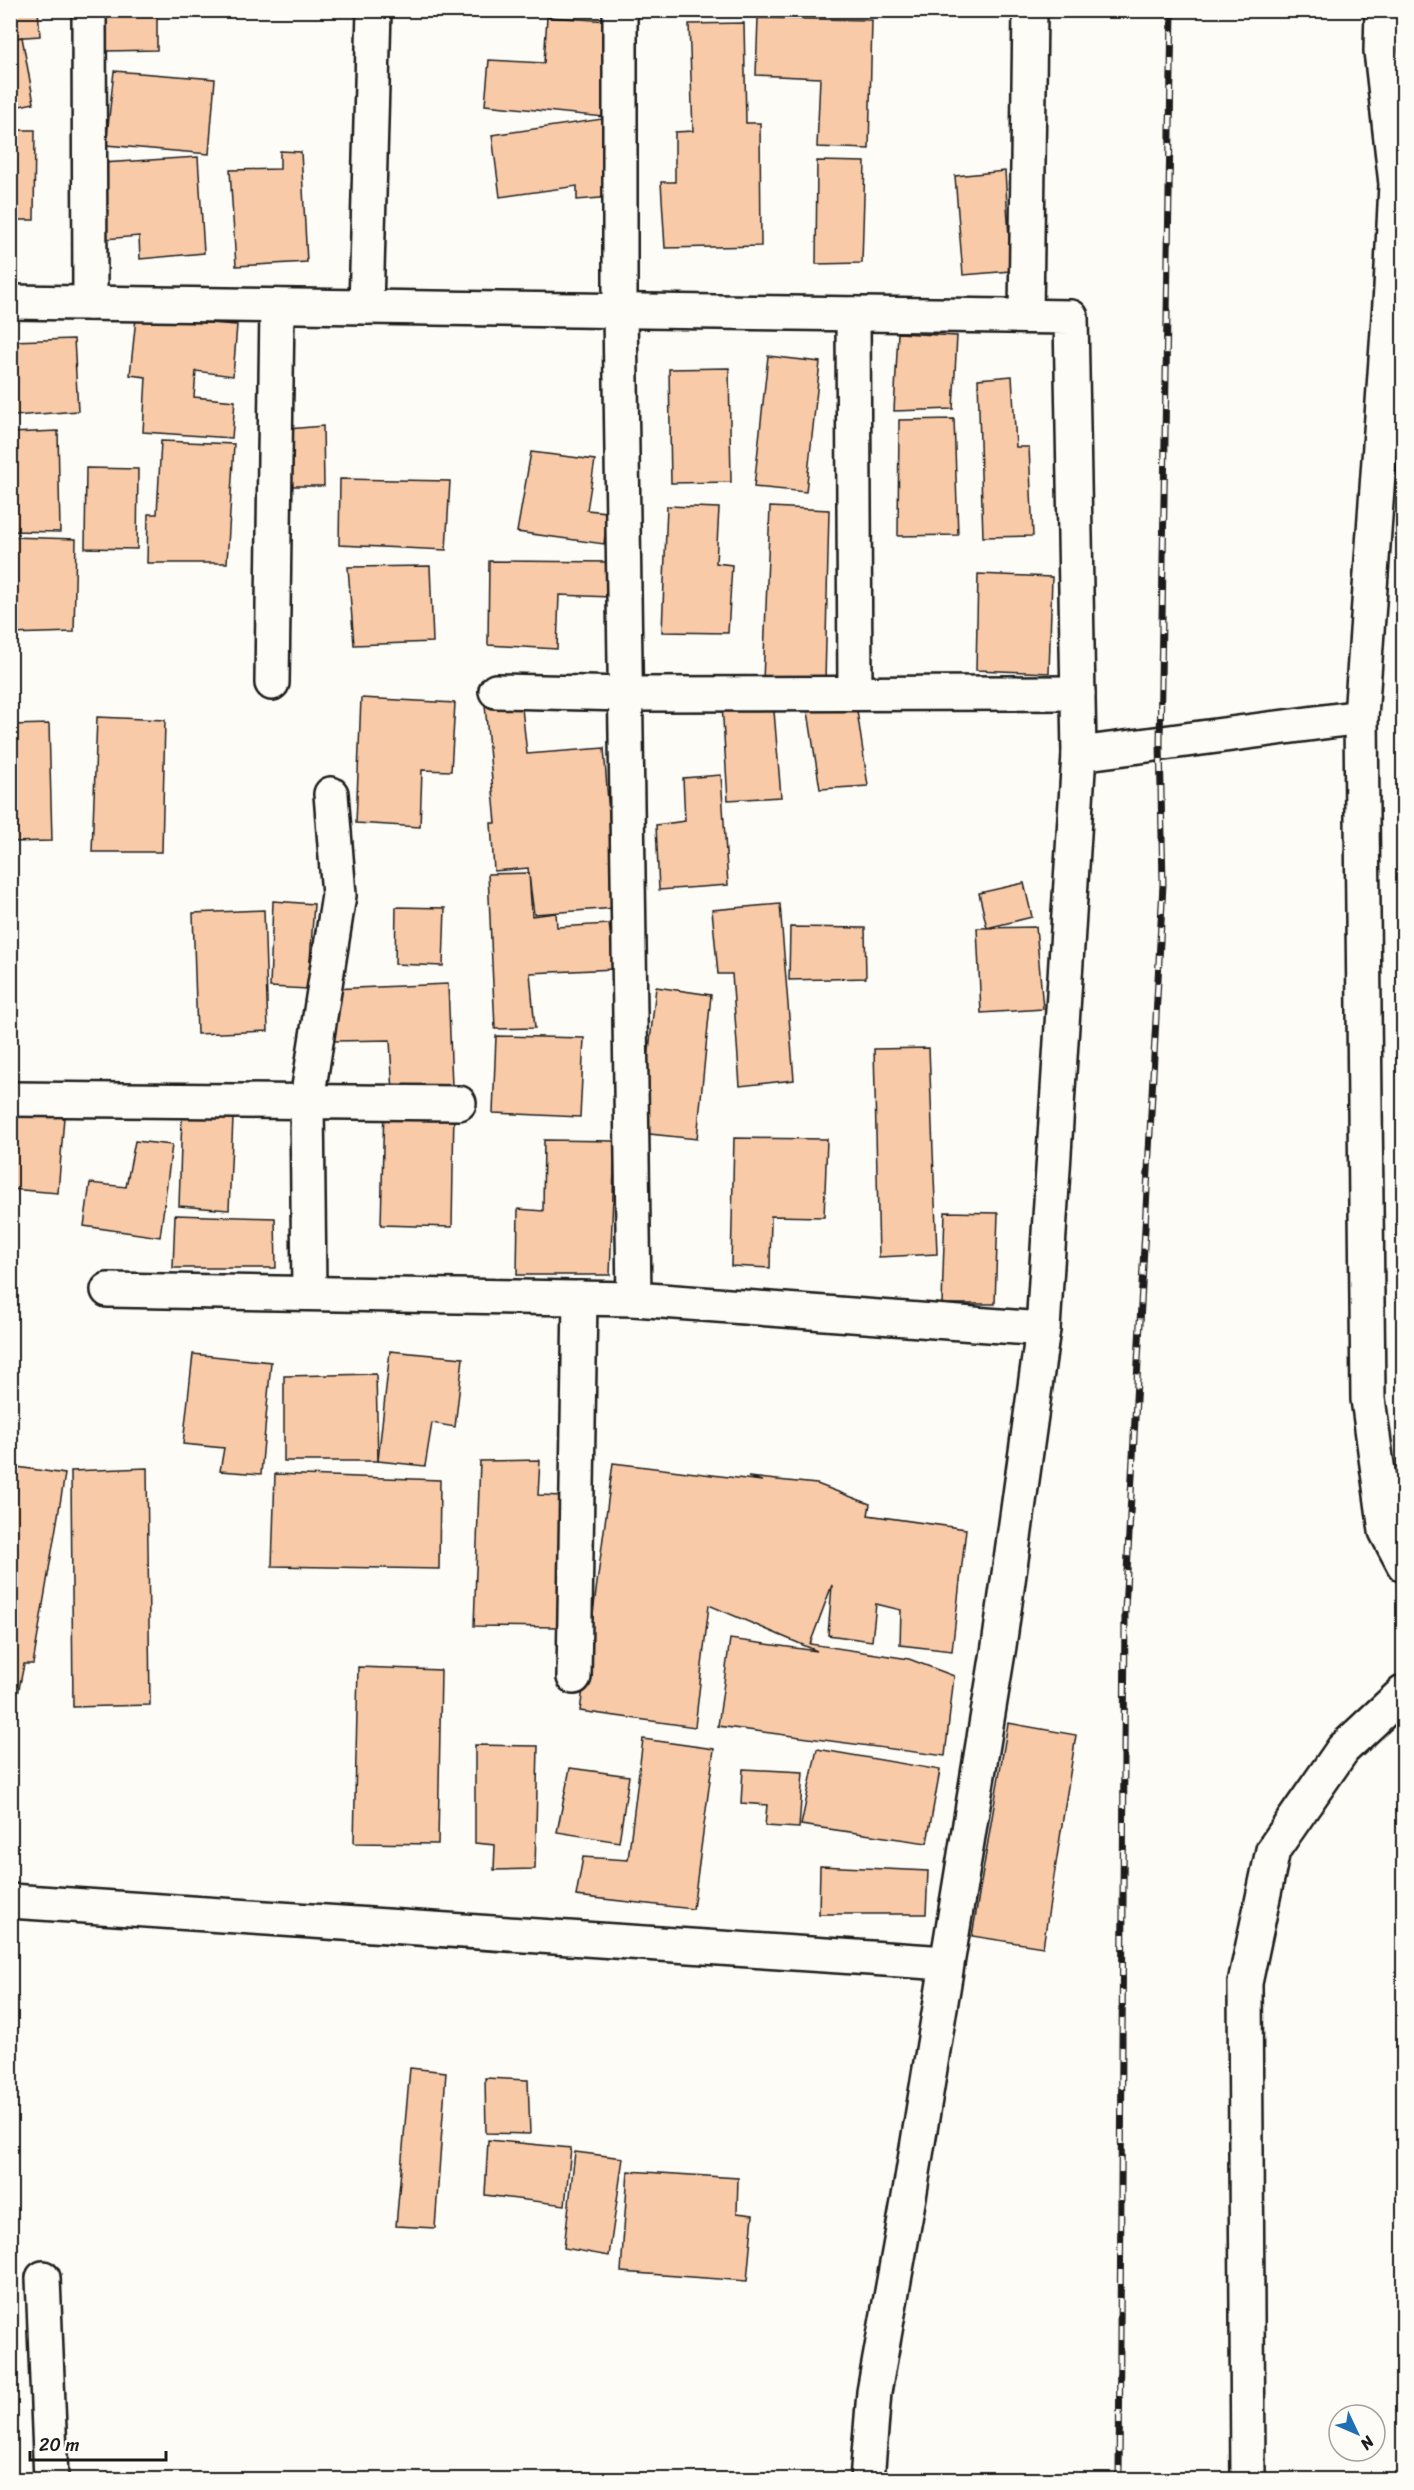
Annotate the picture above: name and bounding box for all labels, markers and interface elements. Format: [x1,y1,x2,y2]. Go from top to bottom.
north arrow [1327,2403,1387,2463]
scale bar [30,2424,166,2462]
text: N [1353,2428,1382,2458]
text: 20 m [39,2429,79,2461]

